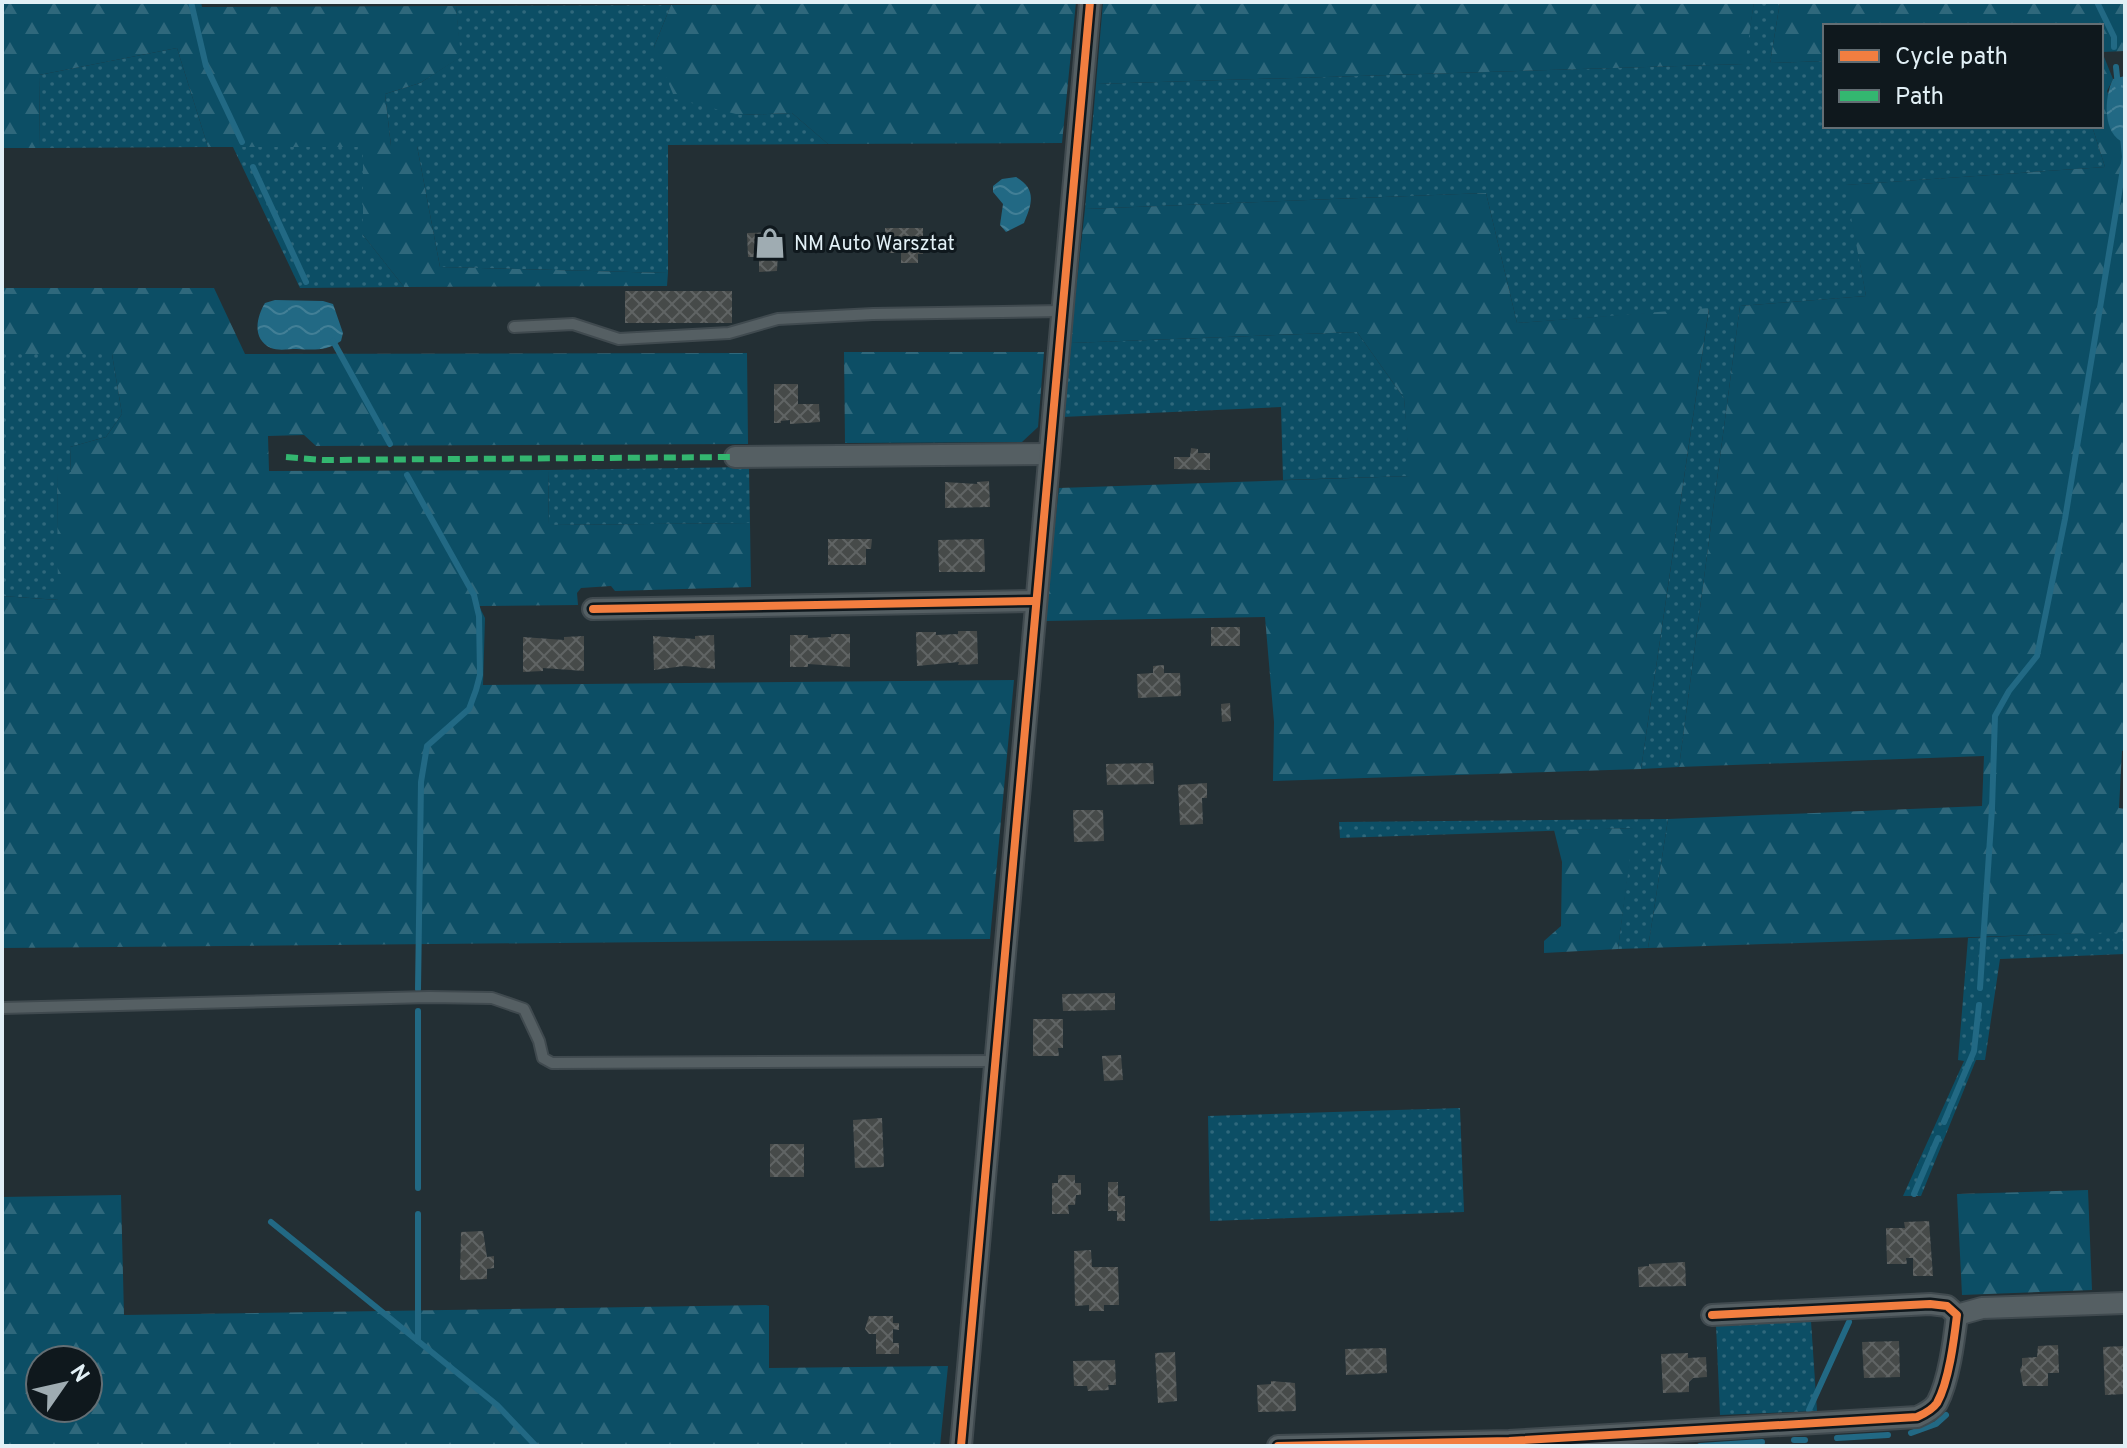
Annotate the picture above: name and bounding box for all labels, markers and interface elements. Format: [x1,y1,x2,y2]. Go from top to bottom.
legend [1823,24,2103,128]
text: Cycle path [1895,43,2008,73]
text: Path [1895,83,1944,113]
shop icon: NM Auto Warsztat [753,226,787,260]
place label: NM Auto Warsztat [794,232,955,258]
north arrow [24,1344,104,1424]
text: N [63,1360,94,1388]

